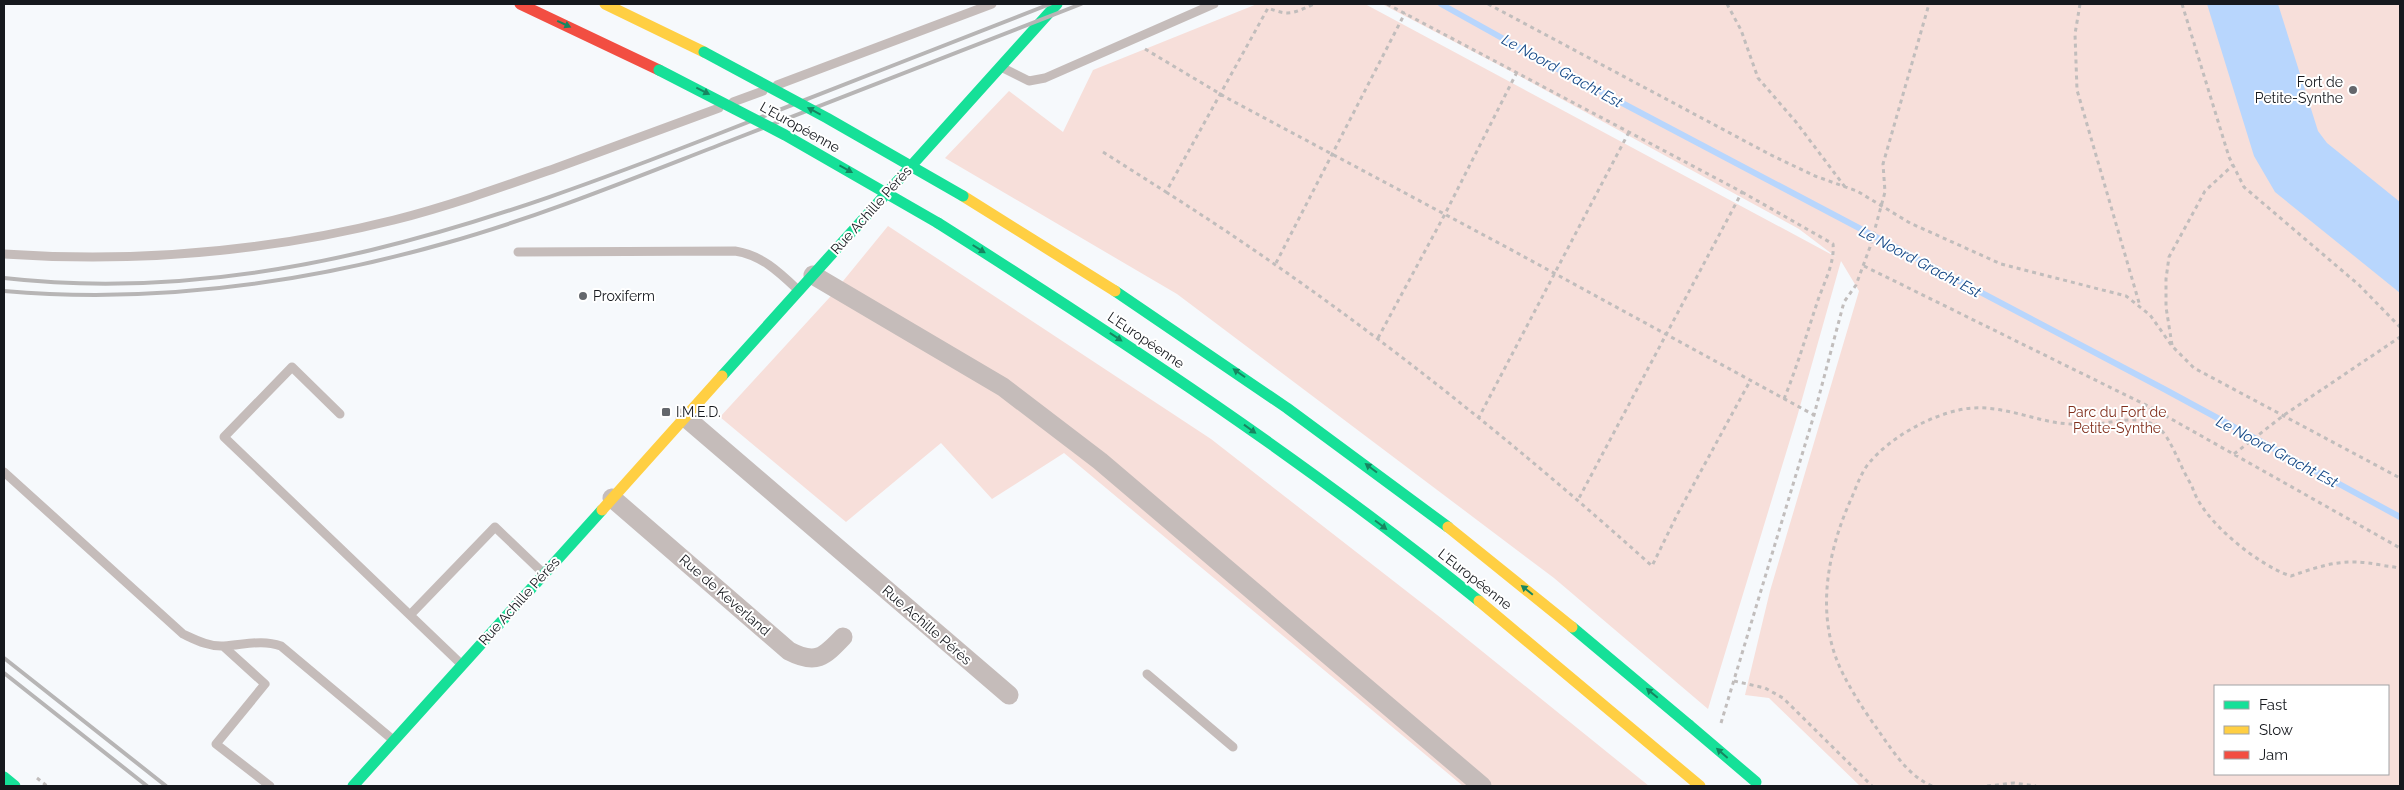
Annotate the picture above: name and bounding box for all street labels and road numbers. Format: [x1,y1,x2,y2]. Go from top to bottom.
street label: L'Européenne [757,98,843,156]
street label: Rue Achille Pérès [827,163,915,257]
street label: L'Européenne [1105,309,1187,371]
street label: L'Européenne [1435,545,1515,613]
street label: Rue de Keverland [676,551,774,639]
street label: Rue Achille Pérès [475,554,563,648]
street label: Rue Achille Pérès [879,582,975,668]

